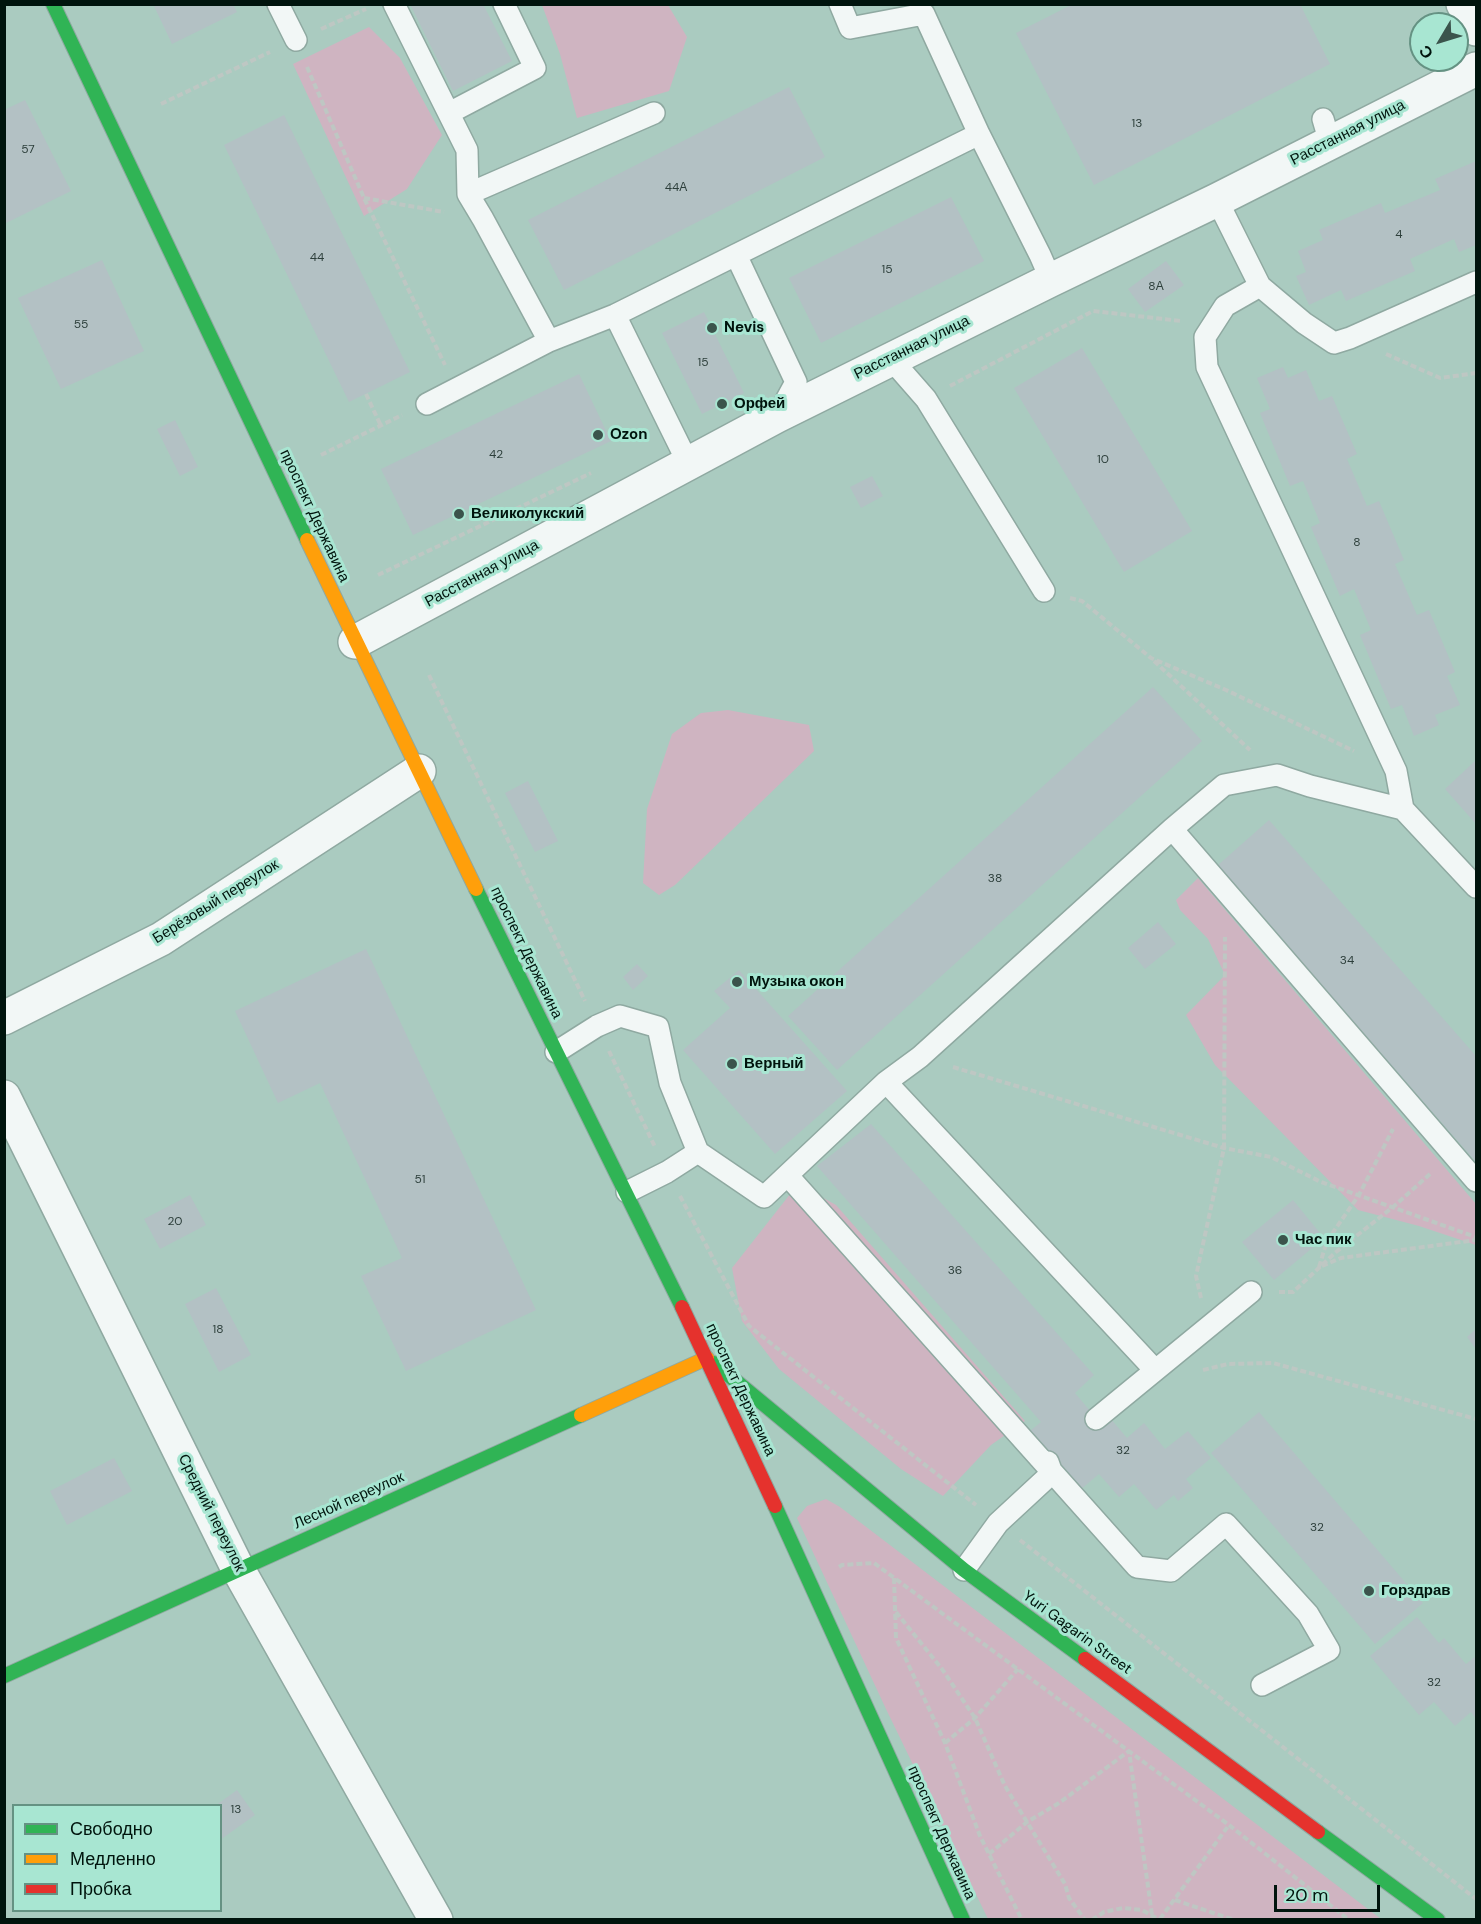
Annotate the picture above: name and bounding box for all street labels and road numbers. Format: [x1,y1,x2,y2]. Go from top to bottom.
street label: Расстанная улица [1288,96,1408,170]
street label: Расстанная улица [851,312,973,384]
street label: проспект Державина [275,447,353,585]
street label: Расстанная улица [422,536,542,612]
street label: Берёзовый переулок [150,856,282,948]
street label: проспект Державина [486,884,566,1022]
street label: проспект Державина [701,1321,779,1459]
street label: Средний переулок [174,1451,248,1575]
street label: Лесной переулок [291,1469,407,1533]
street label: Yuri Gagarin Street [1019,1587,1135,1679]
street label: проспект Державина [903,1763,979,1903]

